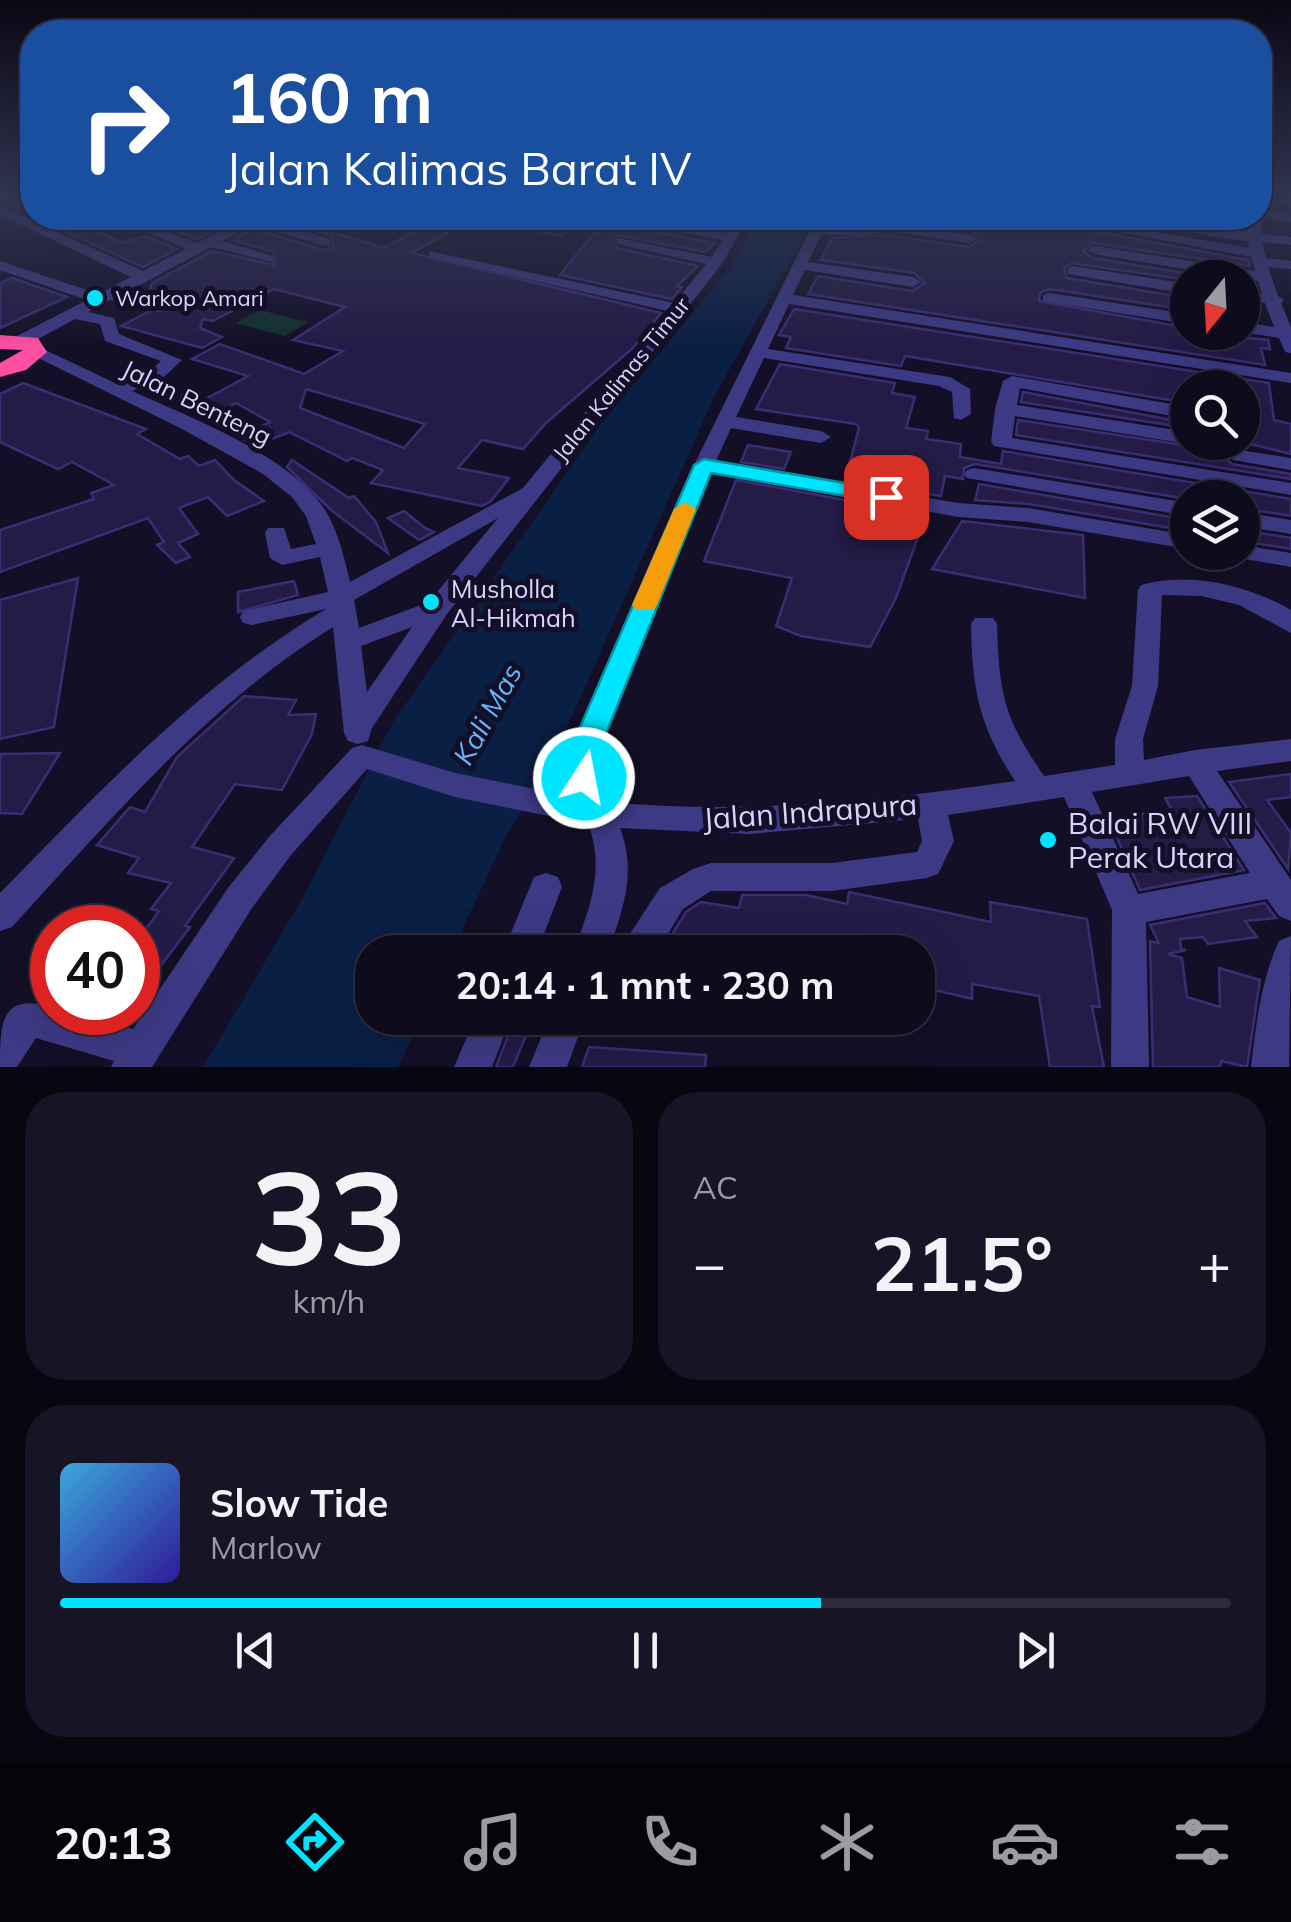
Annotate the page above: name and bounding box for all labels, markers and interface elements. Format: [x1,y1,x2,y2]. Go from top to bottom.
text: 160 m [225,53,433,141]
icon: right [60,60,190,190]
text: Jalan Kalimas Barat IV [225,140,691,196]
north arrow [1170,260,1260,350]
map controls [1170,260,1260,570]
place label: Warkop Amari [115,284,264,312]
marker: Warkop Amari [84,287,106,309]
street label: Jalan Kalimas Timur [546,291,696,467]
street label: Jalan Benteng [117,352,277,452]
button: search [1170,370,1260,460]
pin [844,455,929,540]
icon: arrive [859,470,914,525]
button: layers [1170,480,1260,570]
place label: Musholla Al-Hikmah [451,573,576,633]
marker: Musholla Al-Hikmah [420,591,442,613]
water label: Kali Mas [445,657,529,771]
position arrow [532,726,636,830]
street label: Jalan Indrapura [702,785,918,837]
place label: Balai RW VIII Perak Utara [1068,804,1252,876]
marker: Balai RW VIII Perak Utara [1037,829,1059,851]
speed limit sign: 40 [30,905,160,1035]
text: 20:14 · 1 mnt · 230 m [455,961,835,1009]
text: 33 [251,1134,407,1298]
text: AC [693,1167,738,1207]
text: 21.5° [871,1216,1053,1310]
text: − [693,1229,726,1298]
text: + [1198,1229,1231,1298]
text: km/h [293,1281,365,1321]
text: Slow Tide [210,1479,388,1527]
text: Marlow [210,1527,322,1567]
icon: previous [228,1623,283,1678]
icon: pause [618,1623,673,1678]
icon: next [1008,1623,1063,1678]
icon: directions [280,1807,350,1877]
icon: music [458,1807,528,1877]
icon: phone [635,1807,705,1877]
icon: climate [812,1807,882,1877]
icon: car [990,1807,1060,1877]
icon: filters [1167,1807,1237,1877]
text: 20:13 [54,1814,173,1870]

